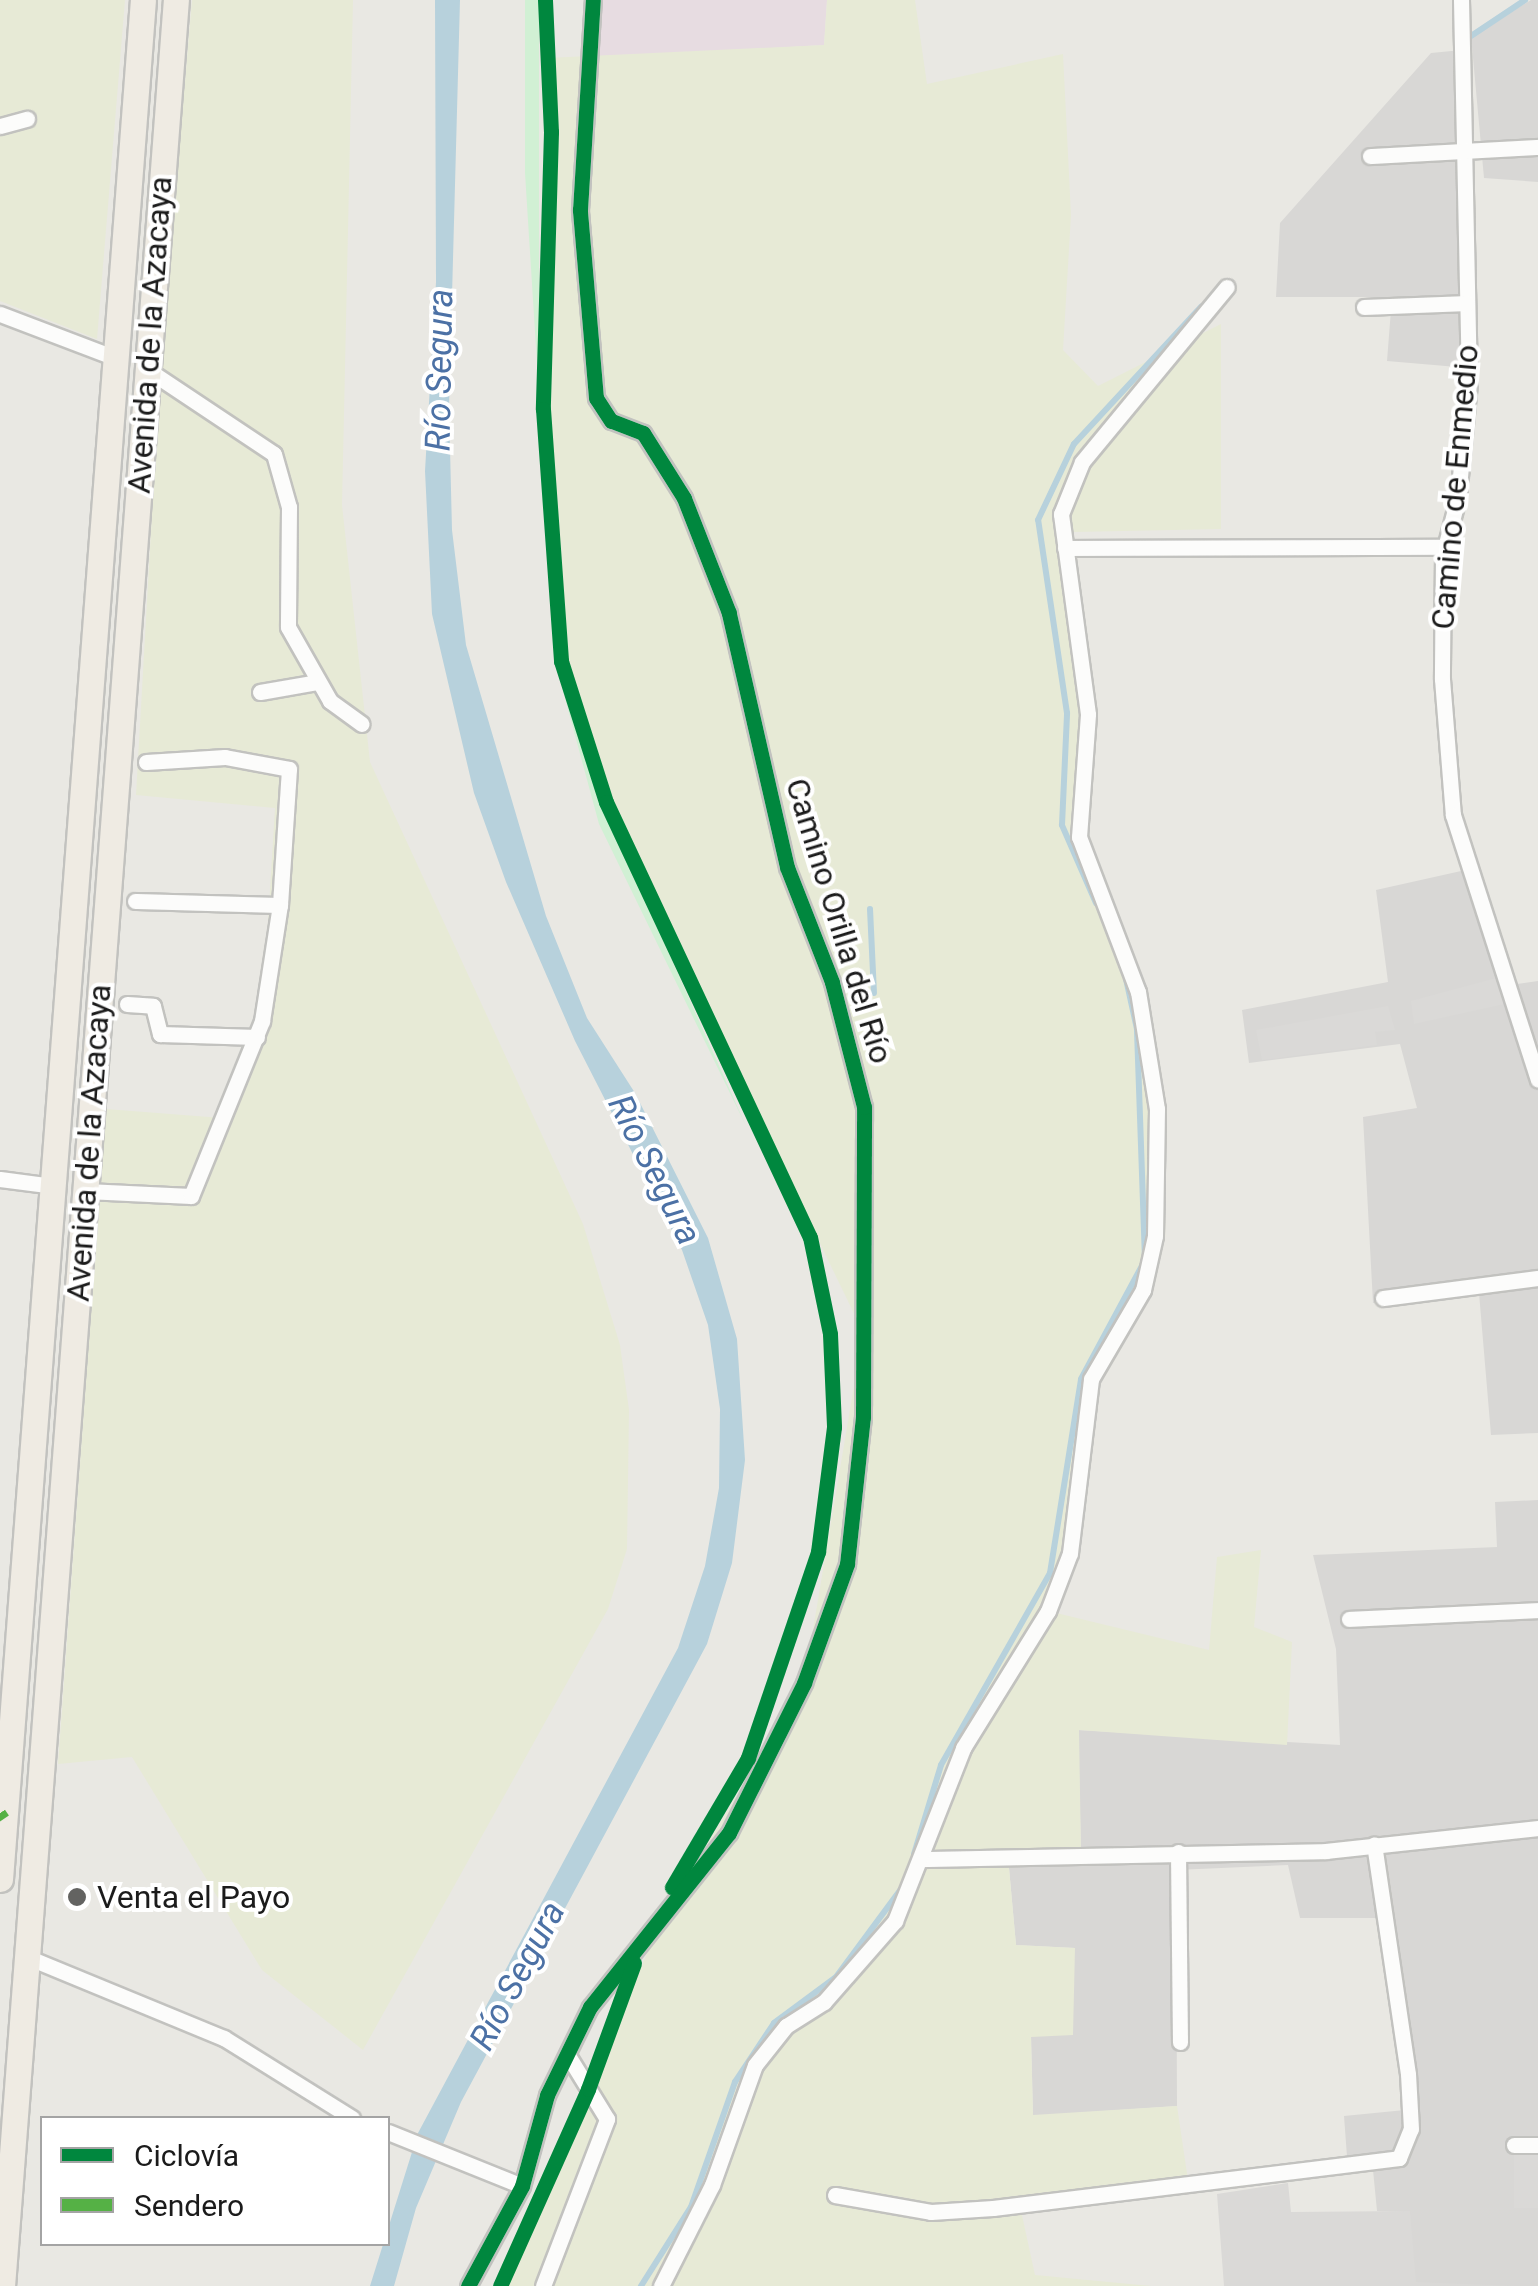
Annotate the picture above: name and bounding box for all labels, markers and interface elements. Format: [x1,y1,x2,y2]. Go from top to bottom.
street label: Avenida de la Azacaya [120,175,180,495]
water label: Río Segura [418,288,462,452]
street label: Camino de Enmedio [1423,343,1487,631]
street label: Camino Orilla del Río [777,774,901,1068]
street label: Avenida de la Azacaya [59,983,119,1303]
water label: Río Segura [598,1088,710,1252]
place label: Venta el Payo [97,1878,290,1916]
marker: Venta el Payo [66,1886,88,1908]
water label: Río Segura [461,1894,575,2058]
legend [40,2116,390,2246]
text: Ciclovía [134,2138,239,2173]
text: Sendero [134,2188,244,2223]

